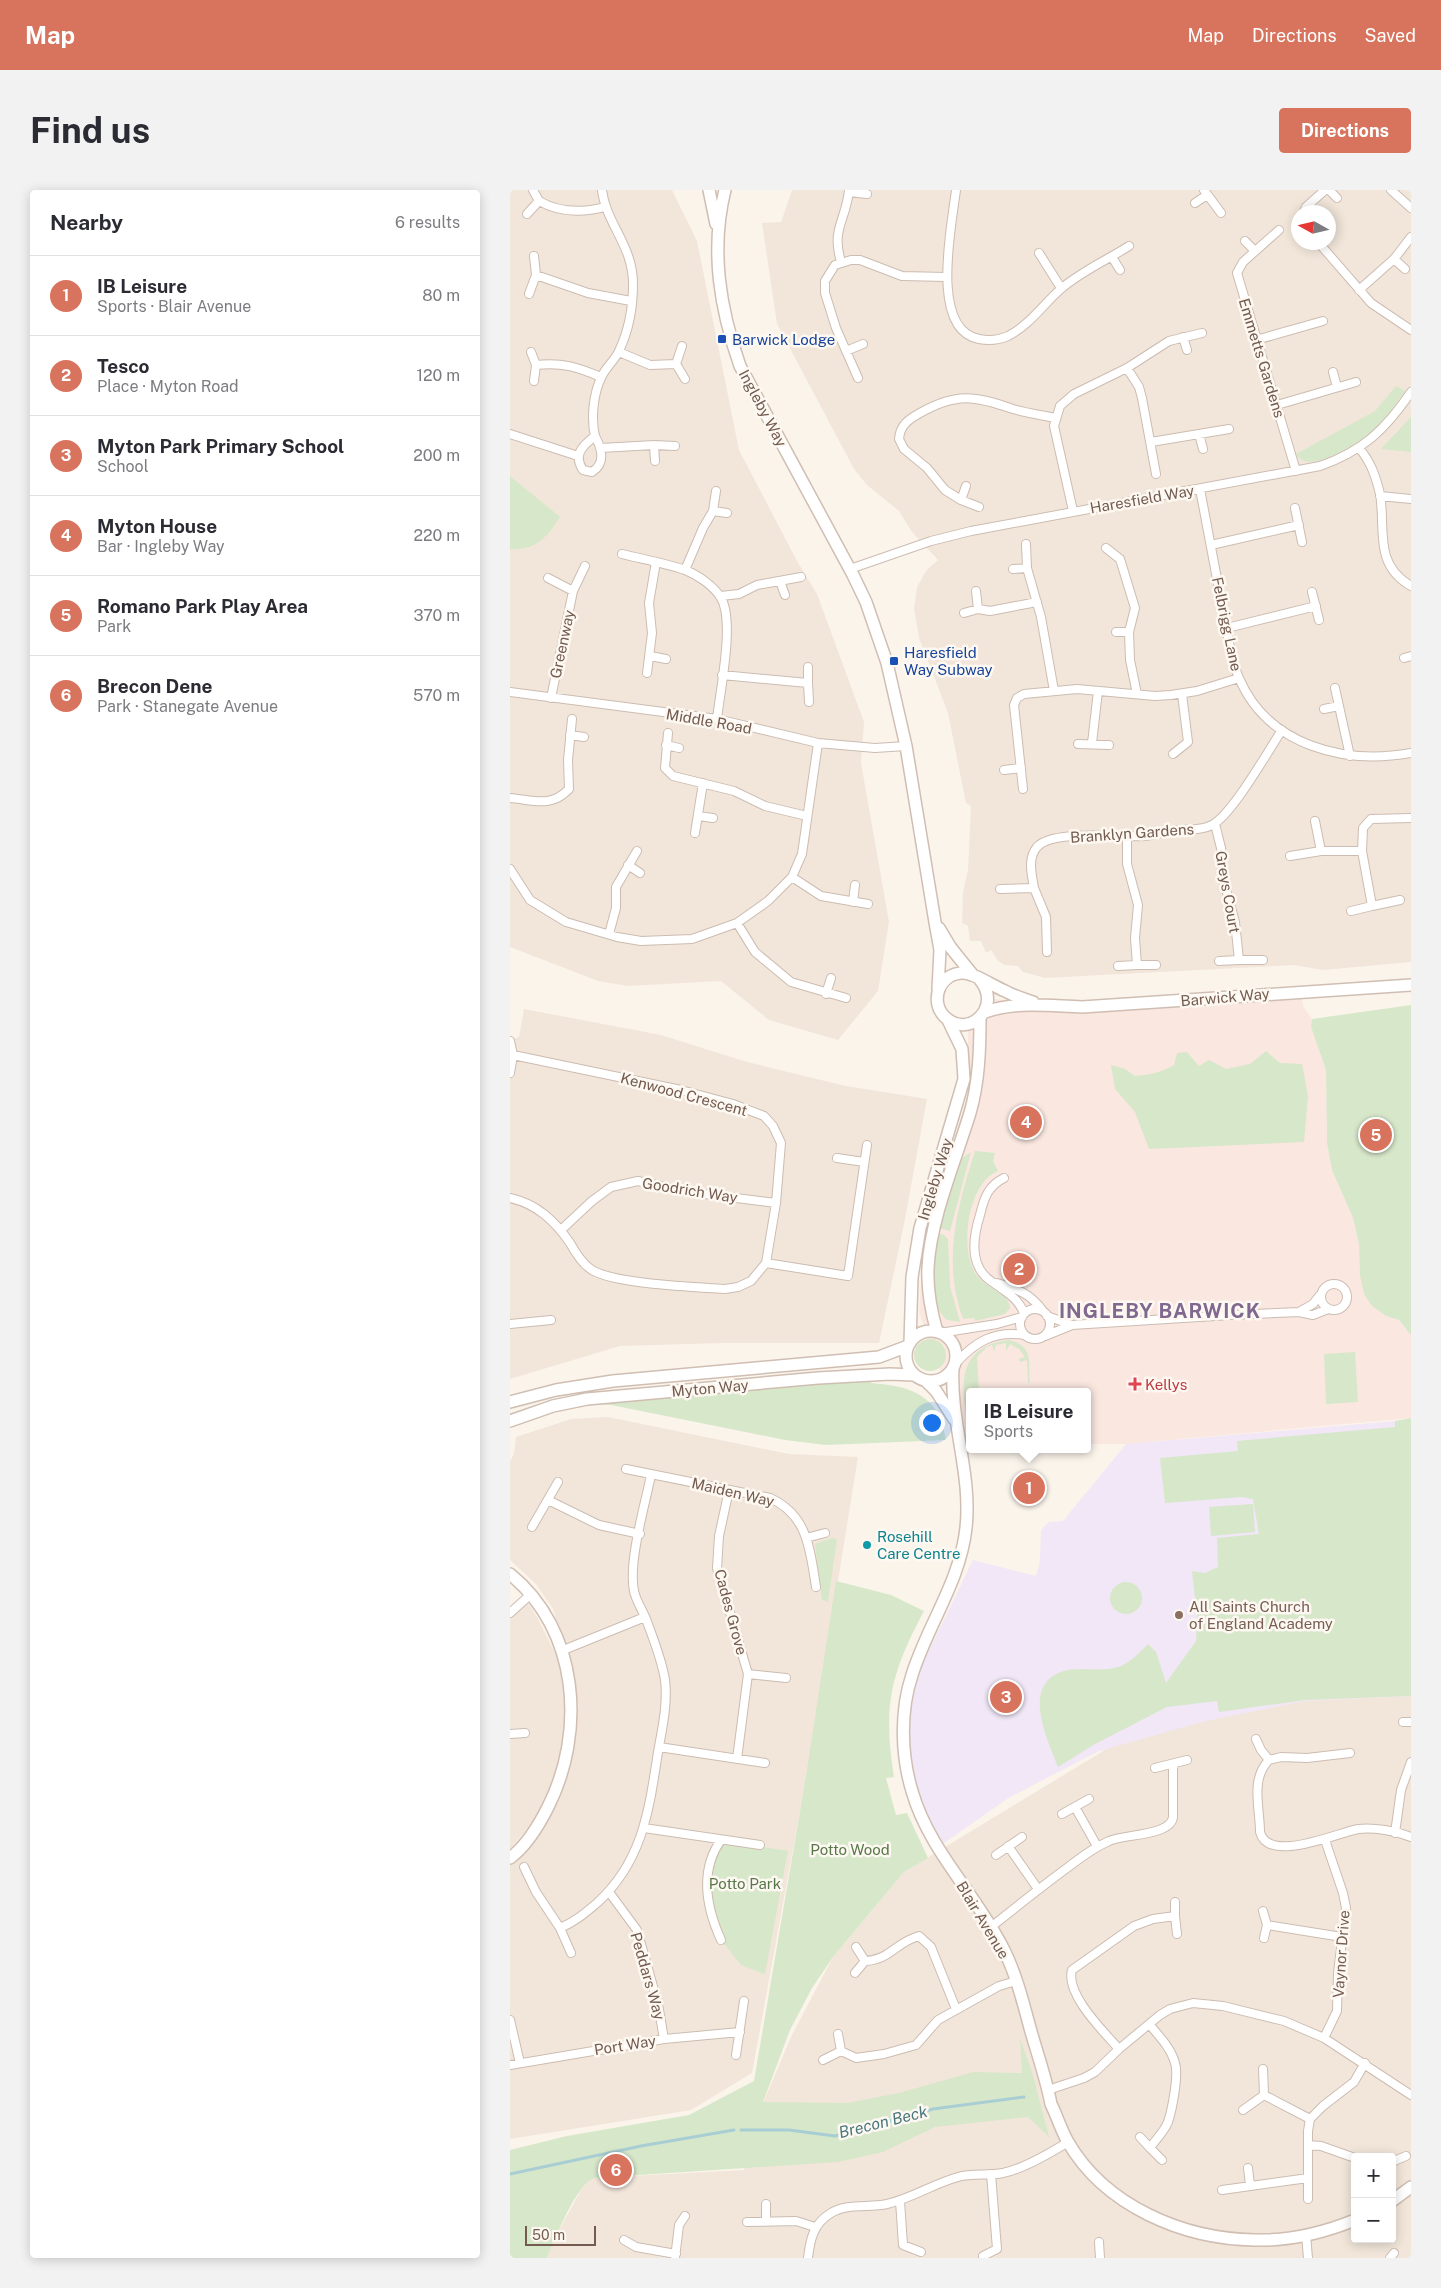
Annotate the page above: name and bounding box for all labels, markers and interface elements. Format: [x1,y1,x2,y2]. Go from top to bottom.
text: Map [25,21,75,49]
text: Map [1187,25,1224,46]
text: Directions [1252,25,1337,46]
text: Saved [1365,25,1416,46]
button: Directions [1279,108,1411,153]
text: Find us [30,110,150,151]
north arrow [1291,205,1336,250]
text: Nearby [50,210,123,235]
text: 6 results [395,213,460,232]
text: IB Leisure [97,275,187,297]
text: 1 [63,286,69,305]
text: 80 m [422,286,460,305]
street label: Emmetts Gardens [1236,296,1288,420]
text: Sports · Blair Avenue [97,297,251,316]
place label: Barwick Lodge [732,331,835,348]
marker: Barwick Lodge [716,333,728,345]
text: Tesco [97,355,150,377]
text: 2 [61,366,71,385]
text: 120 m [416,366,460,385]
street label: Ingleby Way [736,367,790,449]
text: Place · Myton Road [97,377,239,396]
text: Myton Park Primary School [97,435,344,457]
text: 3 [61,446,71,465]
text: 200 m [413,446,460,465]
text: School [97,457,148,476]
street label: Haresfield Way [1089,481,1195,517]
text: Myton House [97,515,217,537]
text: 4 [61,526,71,545]
text: 220 m [413,526,460,545]
text: Bar · Ingleby Way [97,537,225,556]
street label: Felbrigg Lane [1209,575,1245,673]
text: Romano Park Play Area [97,595,308,617]
text: 5 [61,606,71,625]
text: 370 m [413,606,460,625]
street label: Greenway [546,608,578,680]
text: Park [97,617,131,636]
place label: Haresfield Way Subway [904,644,993,678]
marker: Haresfield Way Subway [888,655,900,667]
text: Brecon Dene [97,675,212,697]
text: 6 [61,686,71,705]
text: 570 m [413,686,460,705]
text: Park · Stanegate Avenue [97,697,278,716]
street label: Middle Road [665,705,753,737]
street label: Branklyn Gardens [1069,820,1195,846]
street label: Greys Court [1212,850,1244,935]
street label: Barwick Way [1180,985,1270,1009]
street label: Kenwood Crescent [619,1069,749,1119]
pin: 4 [1010,1103,1042,1141]
pin: 5 [1360,1116,1392,1154]
street label: Ingleby Way [914,1136,956,1222]
street label: Goodrich Way [641,1174,739,1206]
pin: 2 [1003,1250,1035,1288]
district label: INGLEBY BARWICK [1059,1299,1261,1323]
street label: Myton Way [671,1376,749,1400]
place label: Kellys [1145,1376,1187,1393]
marker: Kellys [1129,1378,1141,1390]
popup [966,1388,1091,1453]
text: IB Leisure [983,1400,1074,1422]
your location [919,1410,945,1436]
text: Sports [983,1422,1033,1441]
pin: 1 [1013,1469,1045,1507]
street label: Maiden Way [690,1474,776,1510]
place label: Rosehill Care Centre [877,1528,961,1562]
marker: Rosehill Care Centre [861,1539,873,1551]
street label: Cades Grove [711,1567,751,1657]
place label: All Saints Church of England Academy [1189,1598,1333,1632]
marker: All Saints Church of England Academy [1173,1609,1185,1621]
pin: 3 [990,1678,1022,1716]
park label: Potto Wood [810,1841,890,1858]
park label: Potto Park [709,1875,781,1892]
street label: Blair Avenue [953,1878,1013,1962]
street label: Vaynor Drive [1329,1909,1353,1999]
street label: Peddars Way [627,1930,669,2022]
street label: Port Way [593,2032,657,2058]
water label: Brecon Beck [837,2102,930,2142]
pin: 6 [600,2151,632,2189]
map controls [1351,2153,1396,2243]
button: + [1351,2153,1396,2198]
button: − [1351,2198,1396,2243]
scale bar [525,2223,596,2246]
text: 50 m [532,2227,565,2243]

